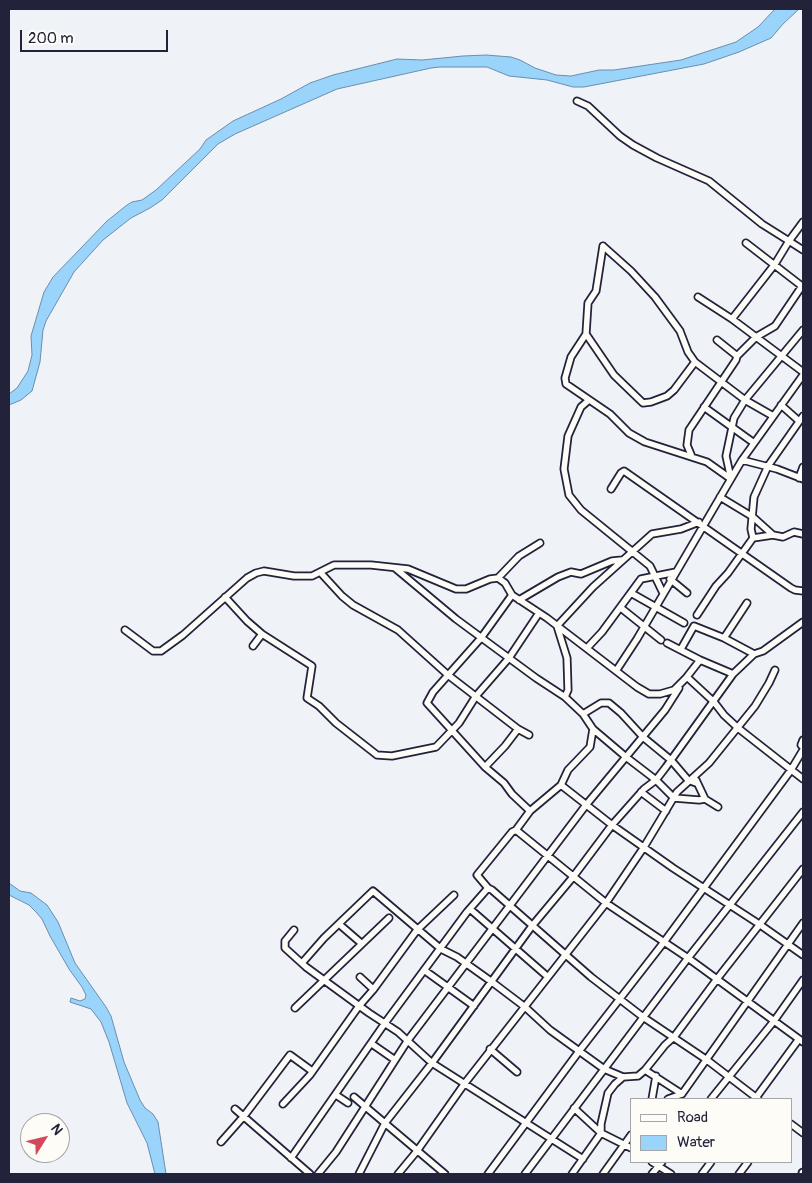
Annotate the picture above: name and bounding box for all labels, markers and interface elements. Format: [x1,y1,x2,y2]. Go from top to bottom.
scale bar [22,20,170,52]
text: 200 m [28,29,73,48]
legend [630,1098,792,1163]
text: Road [677,1108,708,1127]
north arrow [20,1113,70,1163]
text: N [47,1121,66,1138]
text: Water [677,1133,715,1152]

